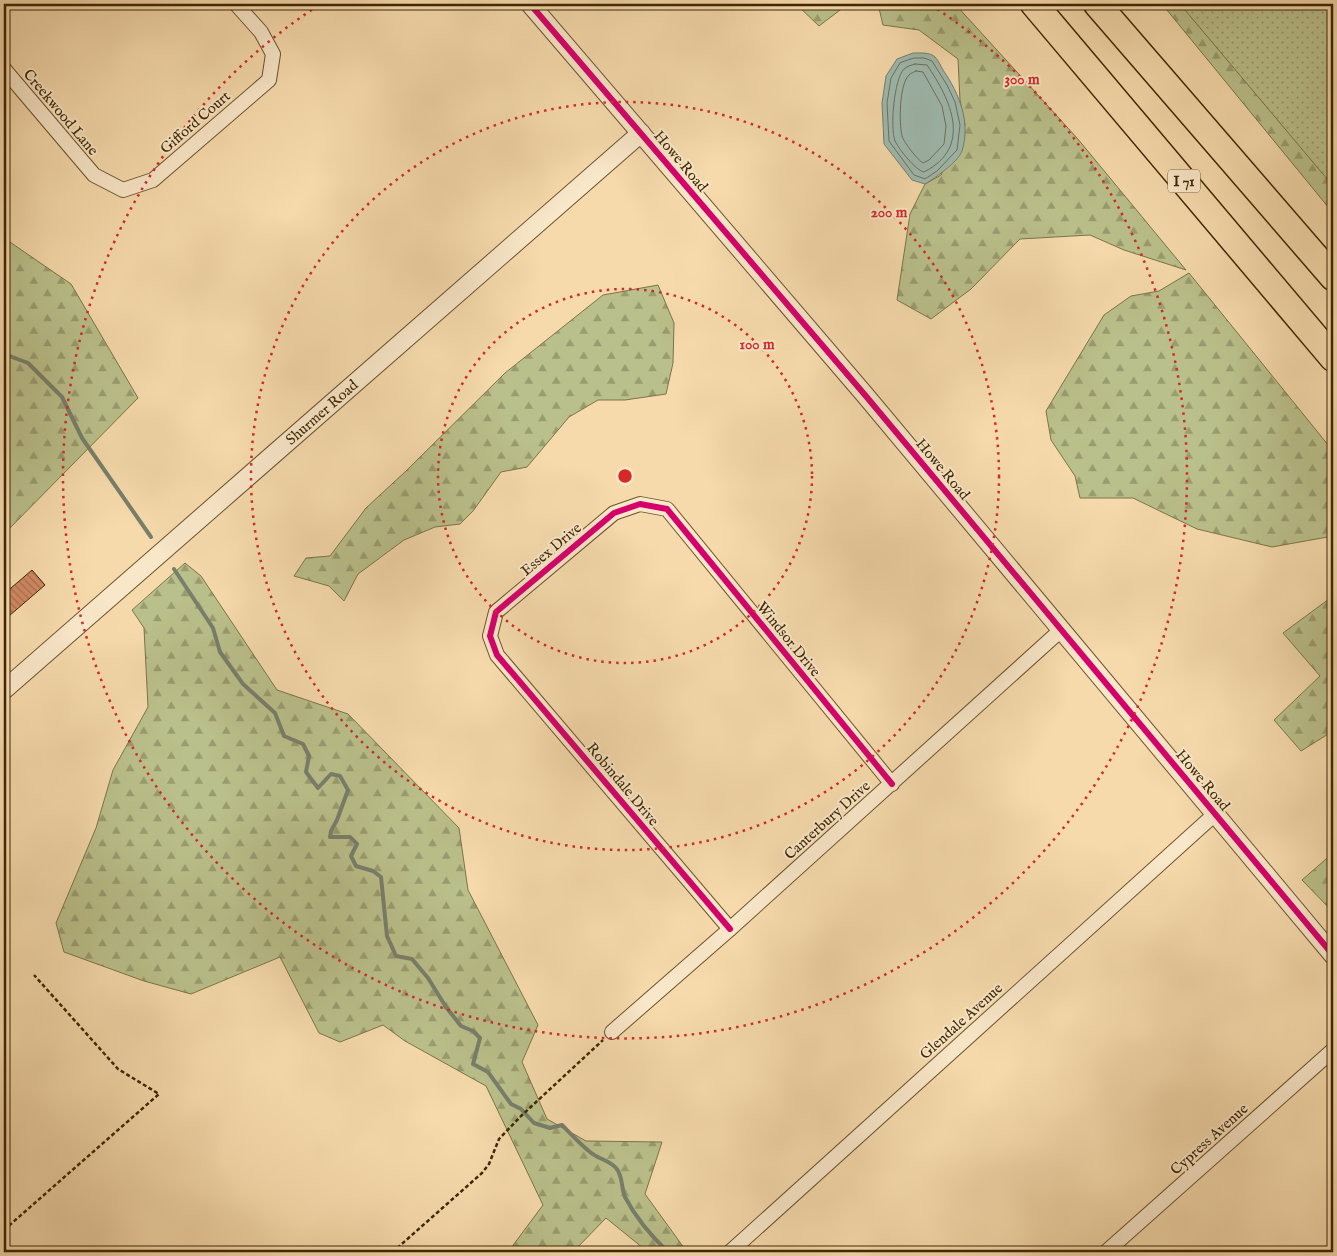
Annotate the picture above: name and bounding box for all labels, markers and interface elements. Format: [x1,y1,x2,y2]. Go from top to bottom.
street label: Creekwood Lane [19,65,102,160]
text: 300 m [1004,70,1040,89]
street label: Gifford Court [156,87,234,158]
street label: Howe Road [649,127,712,197]
road number: I 71 [1168,170,1200,192]
text: 200 m [871,203,908,222]
text: 100 m [739,335,775,354]
street label: Shurmer Road [282,375,363,449]
street label: Howe Road [911,435,974,505]
centre of rings [616,467,634,485]
street label: Essex Drive [517,518,586,580]
street label: Windsor Drive [752,598,825,681]
street label: Robindale Drive [582,739,663,830]
street label: Howe Road [1171,746,1234,816]
street label: Canterbury Drive [780,777,874,864]
street label: Glendale Avenue [916,979,1007,1064]
street label: Cypress Avenue [1166,1099,1252,1179]

